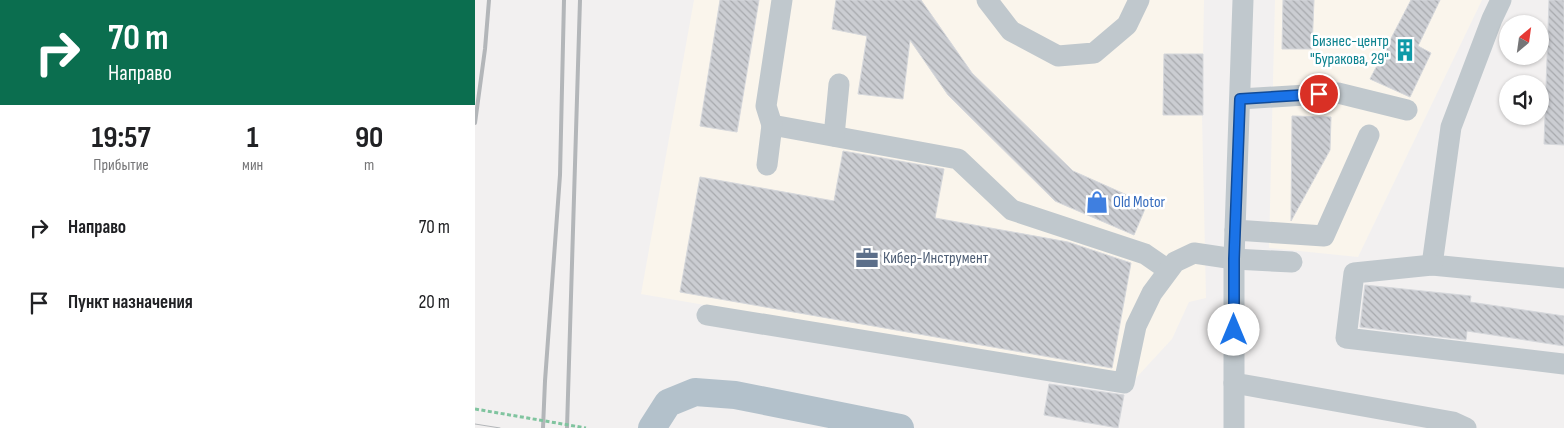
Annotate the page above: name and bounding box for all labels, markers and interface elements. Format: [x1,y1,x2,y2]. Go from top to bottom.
north arrow [1499,15,1549,65]
map controls [1499,15,1549,125]
text: 70 m [108,17,168,60]
icon: right [25,20,90,85]
place label: Бизнес-центр "Буракова, 29" [1310,32,1389,69]
building icon: Бизнес-центр "Буракова, 29" [1392,37,1418,63]
text: Направо [108,60,172,87]
pin [1298,73,1340,115]
button: sound [1499,75,1549,125]
icon: arrive [1305,80,1333,108]
text: 19:57 [92,120,150,156]
text: 1 [247,120,259,156]
text: 90 [355,120,383,156]
text: Прибытие [93,156,149,175]
text: мин [242,156,263,175]
text: m [364,156,374,175]
shop icon: Old Motor [1084,189,1110,215]
place label: Old Motor [1113,193,1166,212]
icon: right [25,214,53,242]
text: Направо [68,216,126,239]
text: 70 m [419,216,450,239]
office icon: Кибер-Инструмент [854,245,880,271]
place label: Кибер-Инструмент [883,249,989,268]
icon: arrive [25,289,53,317]
text: Пункт назначения [68,291,193,314]
text: 20 m [418,291,450,314]
position arrow [1207,303,1259,355]

